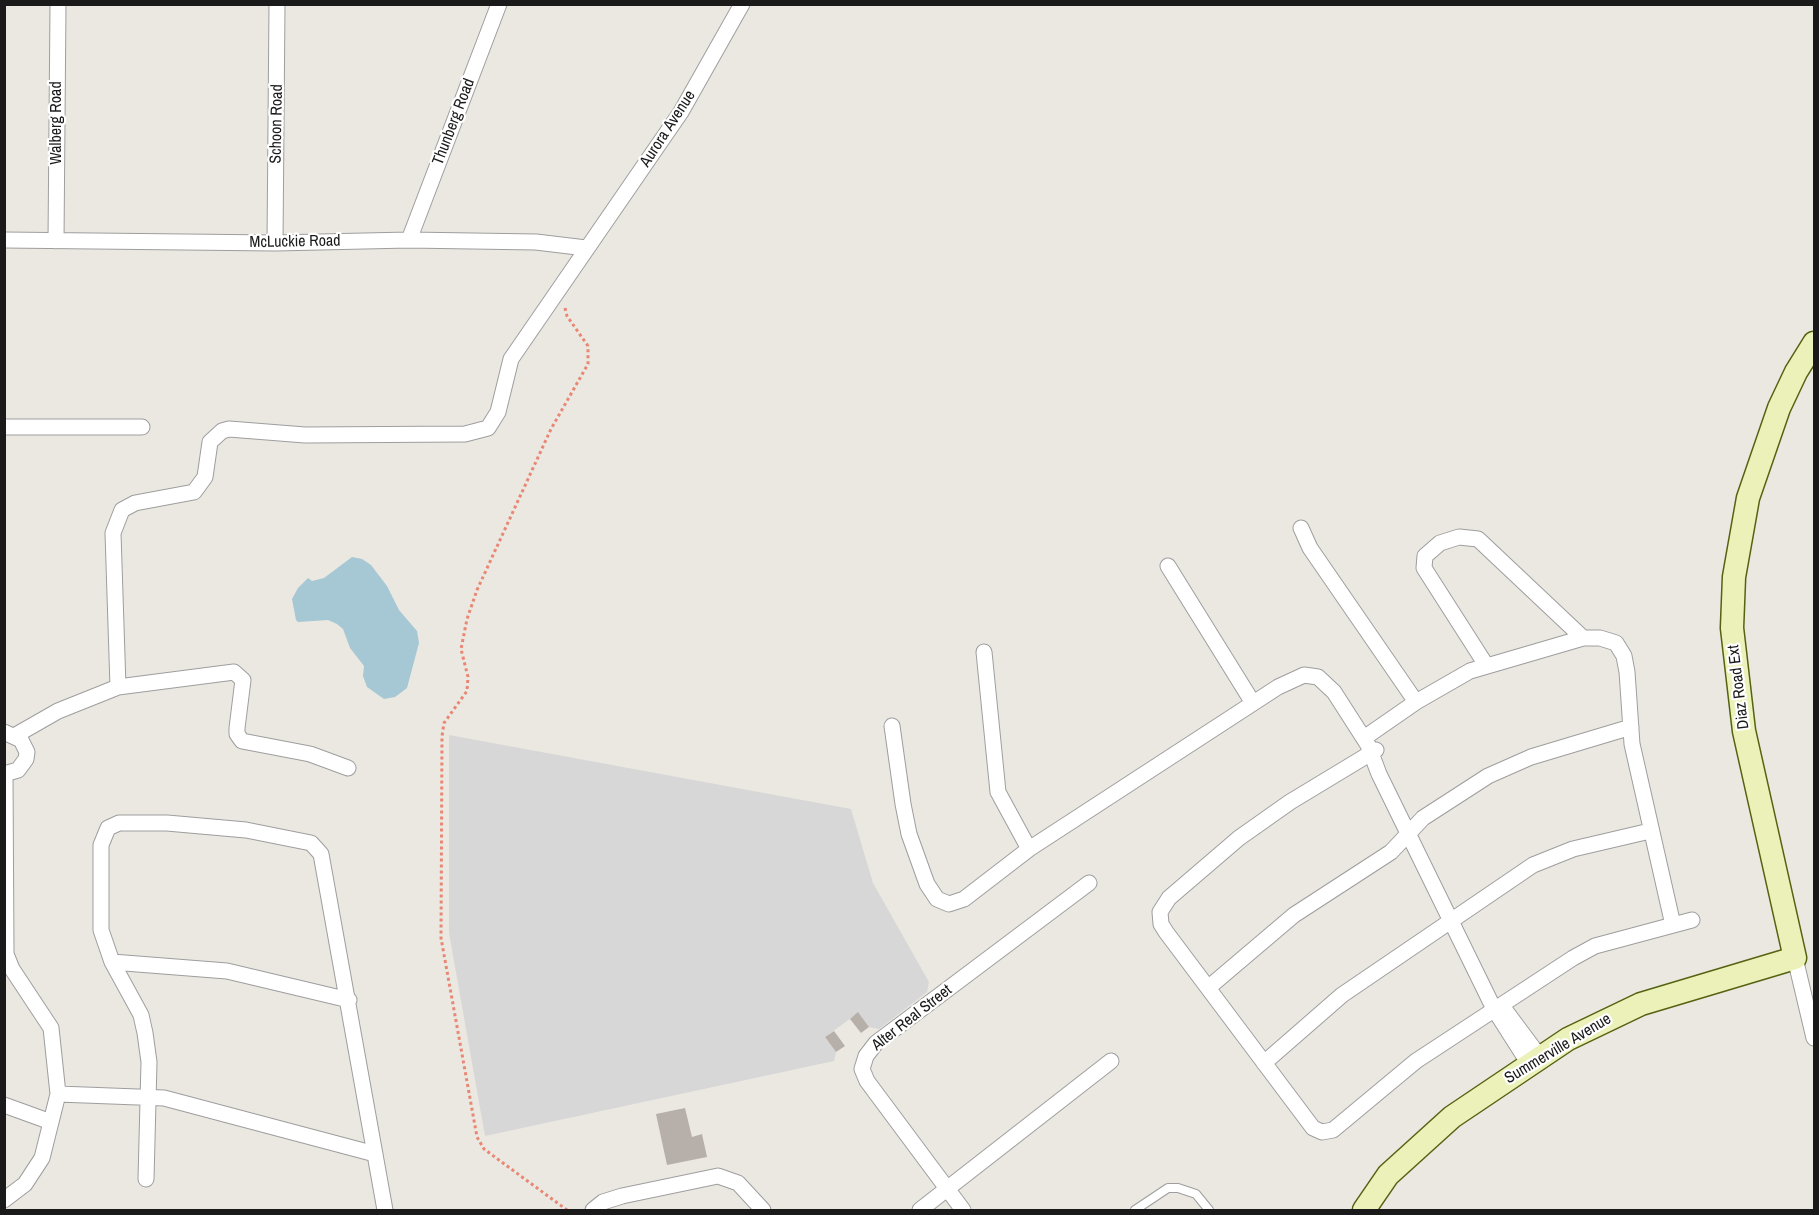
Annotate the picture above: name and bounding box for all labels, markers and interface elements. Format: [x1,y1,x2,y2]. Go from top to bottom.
street label: Thunberg Road [429,76,479,168]
street label: Walberg Road [47,81,67,165]
street label: Schoon Road [267,84,287,164]
street label: Aurora Avenue [636,87,700,171]
street label: McLuckie Road [249,232,341,252]
street label: Diaz Road Ext [1724,644,1754,730]
street label: Alter Real Street [868,981,956,1055]
street label: Summerville Avenue [1501,1010,1615,1088]

